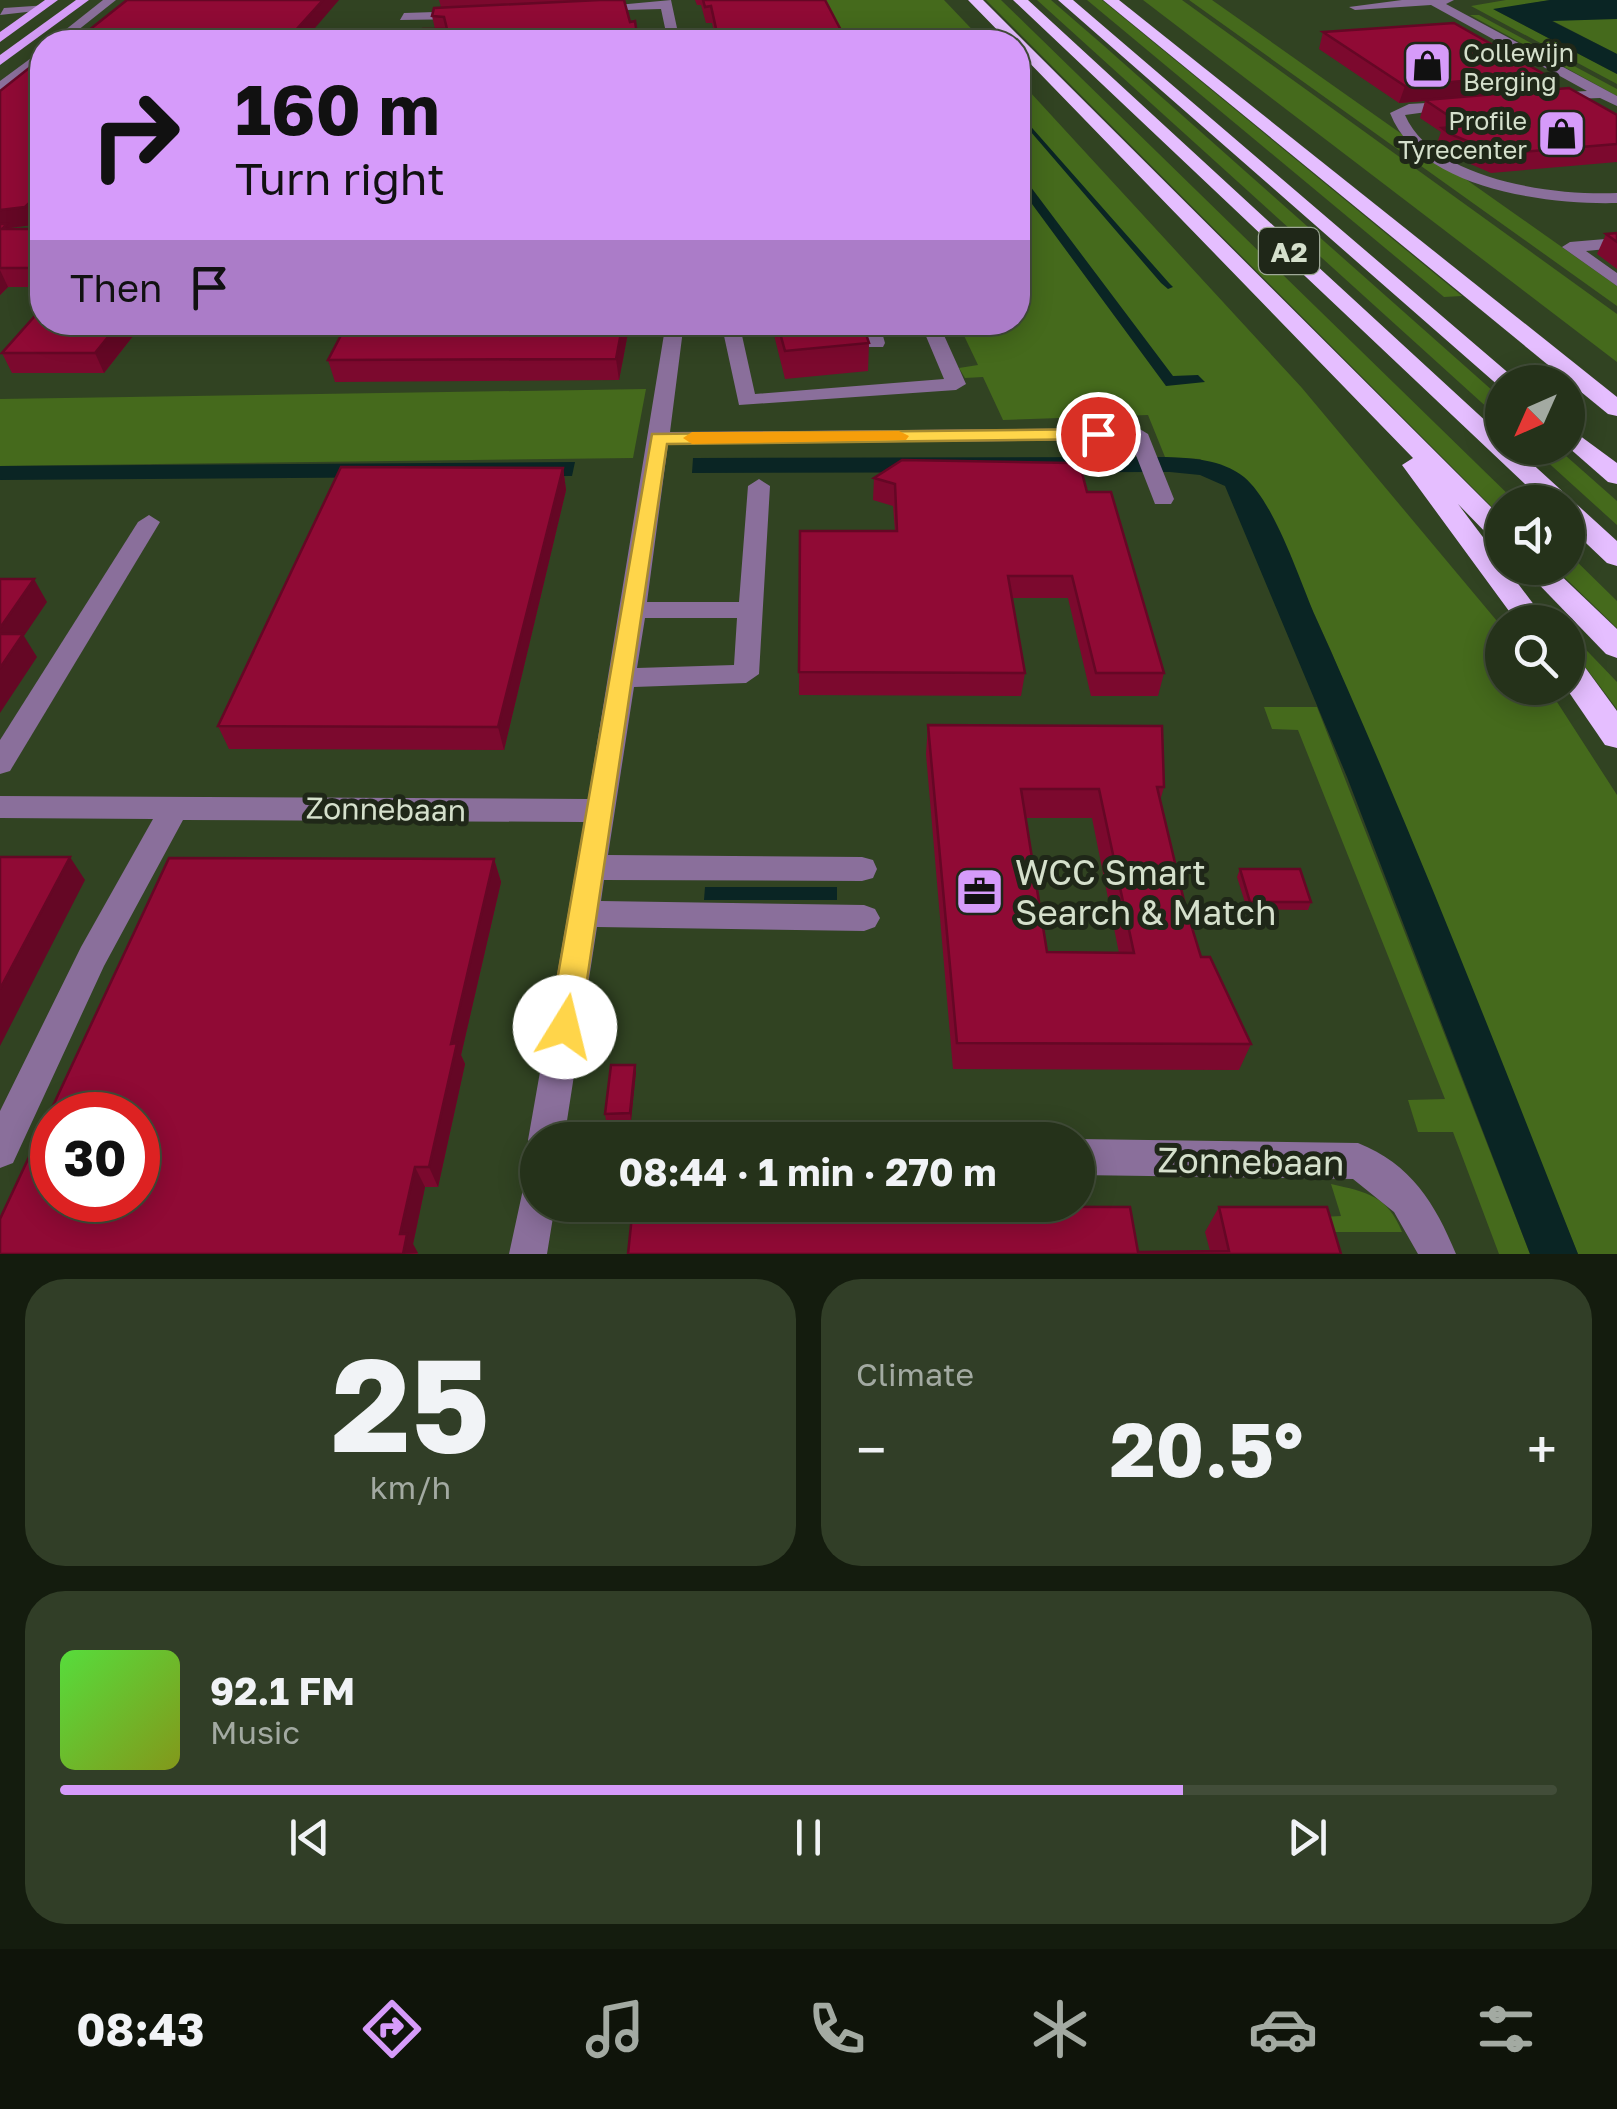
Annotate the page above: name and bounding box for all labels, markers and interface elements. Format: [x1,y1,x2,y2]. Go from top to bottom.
place label: Collewijn Berging [1463,37,1574,97]
shop icon: Collewijn Berging [1402,40,1454,92]
text: 160 m [235,66,440,150]
icon: right [70,70,200,200]
place label: Profile Tyrecenter [1398,105,1527,165]
shop icon: Profile Tyrecenter [1536,108,1588,160]
text: Turn right [235,151,445,205]
road number: A2 [1259,228,1319,274]
icon: arrive [182,260,237,315]
text: Then [70,265,162,310]
north arrow [1485,365,1585,465]
map controls [1485,365,1585,705]
pin [1056,392,1141,477]
icon: arrive [1071,407,1126,462]
button: sound [1485,485,1585,585]
button: search [1485,605,1585,705]
street label: Zonnebaan [305,790,467,828]
place label: WCC Smart Search & Match [1015,851,1276,933]
office icon: WCC Smart Search & Match [954,866,1006,918]
position arrow [513,975,617,1079]
speed limit sign: 30 [30,1092,160,1222]
street label: Zonnebaan [1157,1138,1345,1184]
text: 08:44 · 1 min · 270 m [618,1149,997,1194]
text: 25 [331,1325,490,1481]
text: Climate [856,1355,974,1393]
text: 20.5° [1110,1403,1303,1494]
text: − [856,1416,886,1482]
text: + [1527,1416,1557,1482]
text: km/h [370,1468,451,1506]
text: 92.1 FM [210,1668,355,1713]
text: Music [210,1713,300,1751]
icon: previous [282,1810,337,1865]
icon: pause [781,1810,836,1865]
icon: next [1280,1810,1335,1865]
icon: directions [357,1994,427,2064]
icon: music [580,1994,650,2064]
icon: phone [802,1994,872,2064]
icon: climate [1025,1994,1095,2064]
icon: car [1248,1994,1318,2064]
icon: filters [1471,1994,1541,2064]
text: 08:43 [76,2002,204,2056]

